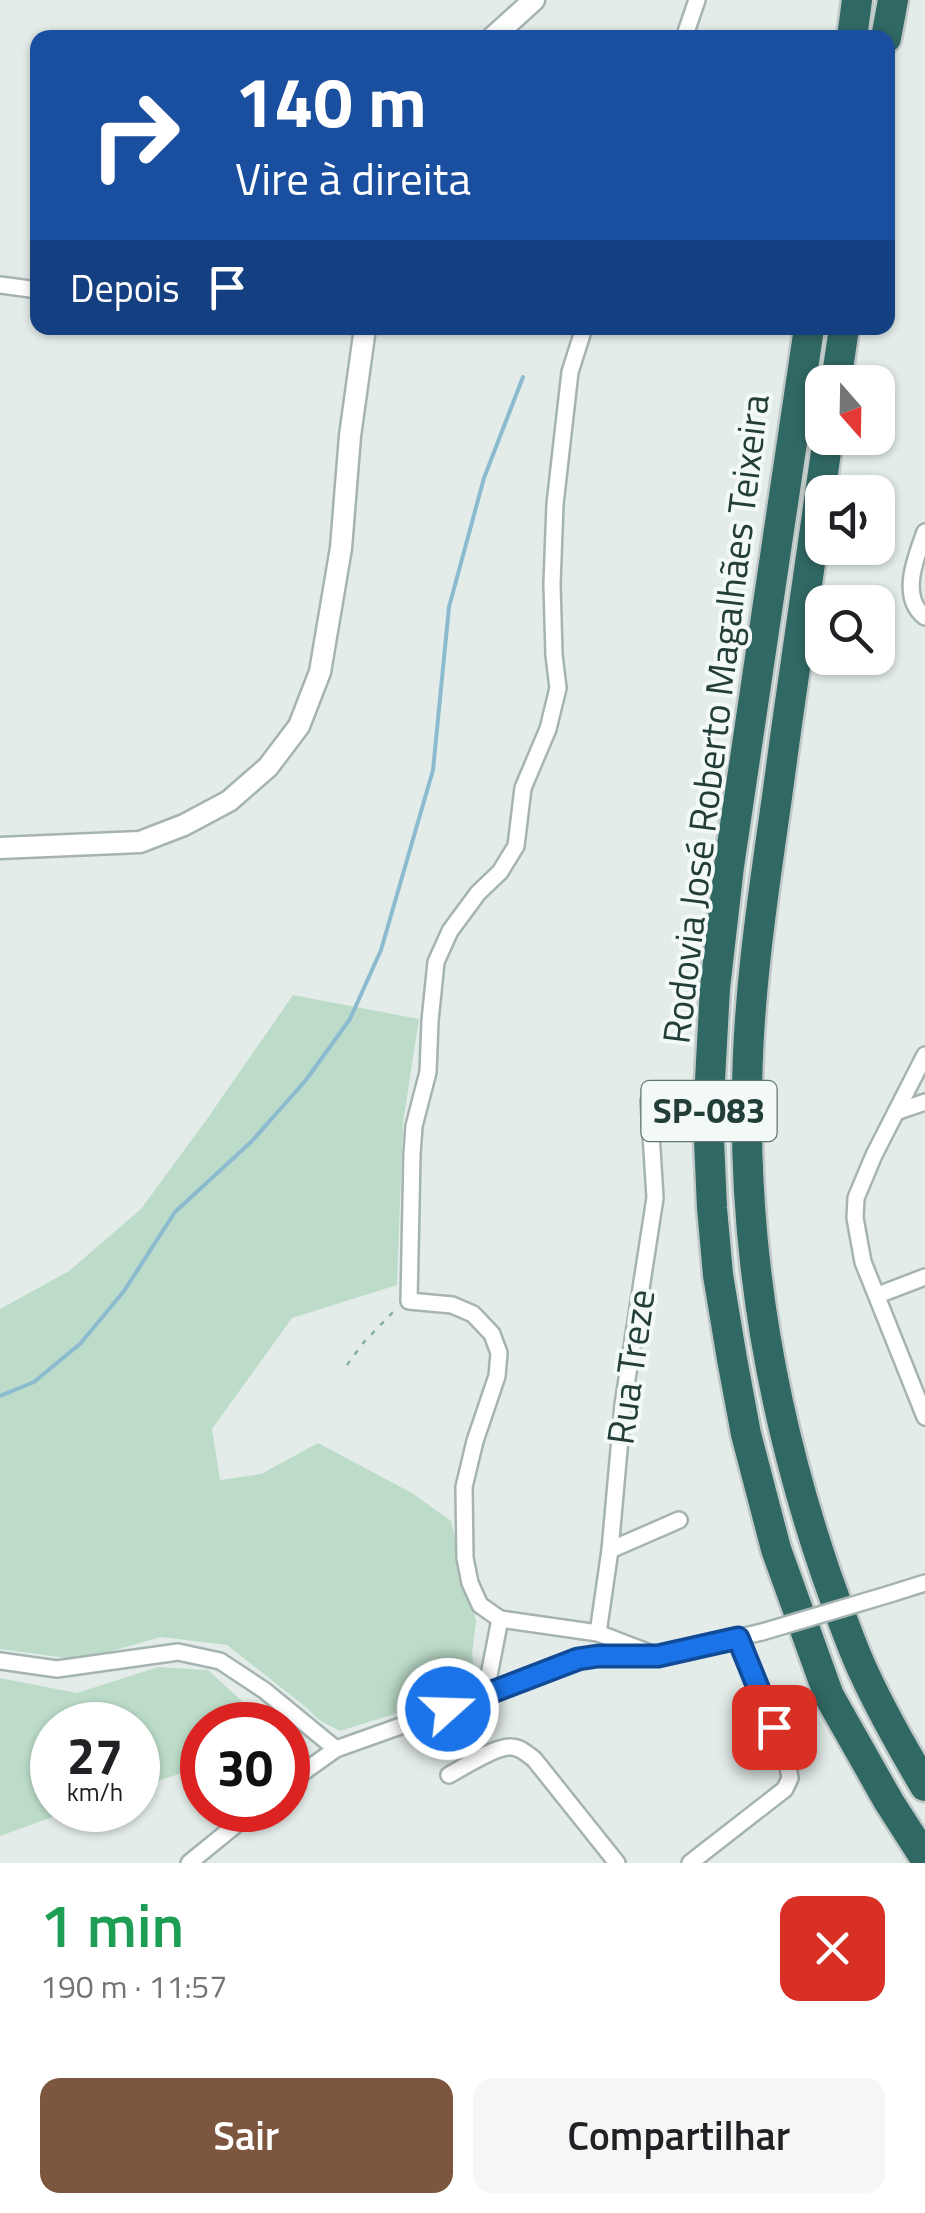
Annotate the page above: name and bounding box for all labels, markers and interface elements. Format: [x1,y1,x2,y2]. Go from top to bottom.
text: 140 m [235,48,427,154]
icon: right [70,70,200,200]
text: Vire à direita [235,144,471,212]
text: Depois [70,259,180,317]
icon: arrive [200,260,255,315]
north arrow [805,365,895,455]
map controls [805,365,895,675]
street label: Rodovia José Roberto Magalhães Teixeira [646,391,784,1047]
button: sound [805,475,895,565]
button: search [805,585,895,675]
road number: SP-083 [642,1081,776,1141]
street label: Rua Treze [590,1286,670,1448]
position arrow [396,1657,500,1761]
pin [732,1685,817,1770]
icon: arrive [747,1700,802,1755]
speed limit sign: 30 [180,1702,310,1832]
text: 27 [67,1717,123,1793]
text: km/h [67,1773,123,1811]
text: 1 min [40,1879,184,1970]
button: close [780,1896,885,2001]
text: 190 m · 11:57 [40,1962,227,2010]
button: Sair [40,2078,453,2193]
button: Compartilhar [473,2078,885,2193]

